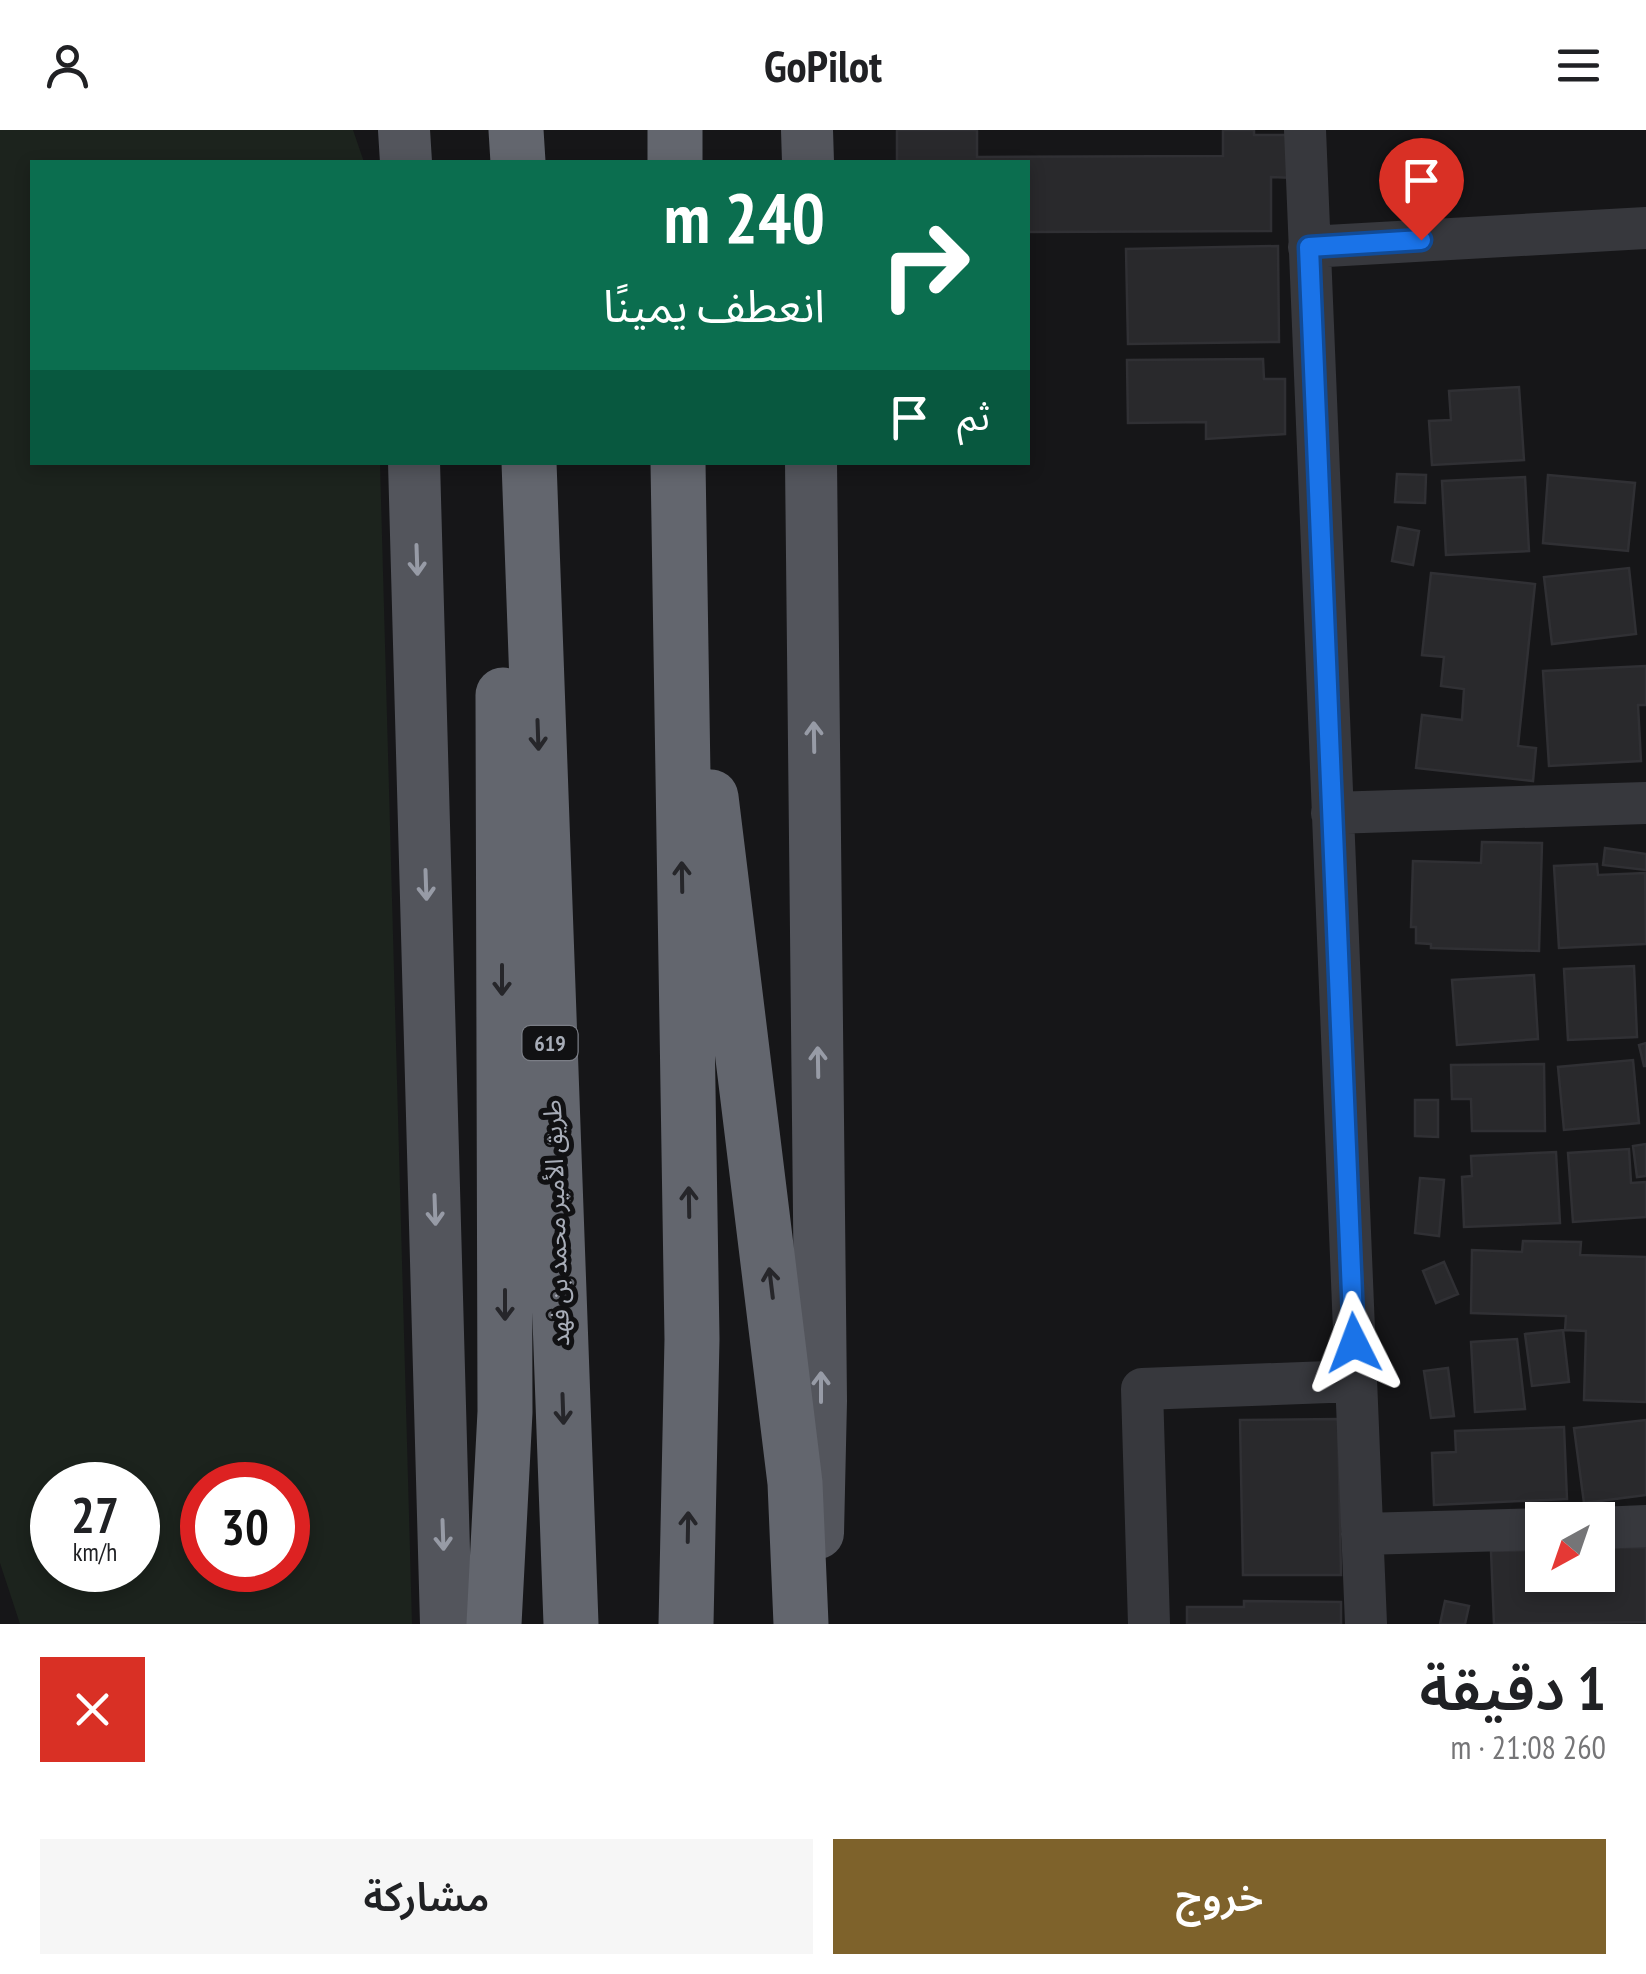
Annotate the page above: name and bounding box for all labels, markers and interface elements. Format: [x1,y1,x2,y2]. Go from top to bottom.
text: GoPilot [764,36,882,94]
icon: person [40,38,95,93]
icon: menu [1551,38,1606,93]
pin [1379,138,1464,241]
icon: arrive [1394,153,1449,208]
text: 240 m [664,172,825,262]
icon: right [860,200,990,330]
text: انعطف يمينًا [603,276,825,334]
icon: arrive [882,390,937,445]
text: ثم [957,391,990,440]
one-way arrow [407,543,426,575]
one-way arrow [529,718,548,750]
one-way arrow [804,721,824,754]
one-way arrow [672,861,692,894]
one-way arrow [416,868,435,900]
one-way arrow [492,962,512,995]
road number: 619 [522,1026,578,1060]
one-way arrow [808,1046,827,1078]
street label: طريق الأمير محمد بن فهد [536,1099,576,1347]
one-way arrow [680,1186,698,1218]
one-way arrow [425,1193,444,1225]
one-way arrow [761,1267,780,1300]
one-way arrow [495,1288,514,1320]
position arrow [1302,1291,1406,1395]
one-way arrow [812,1371,830,1404]
one-way arrow [554,1393,573,1425]
speed limit sign: 30 [180,1462,310,1592]
text: 27 [71,1482,119,1547]
north arrow [1525,1502,1615,1592]
map controls [1525,1502,1615,1592]
one-way arrow [678,1511,698,1544]
one-way arrow [434,1518,453,1550]
text: km/h [73,1536,117,1568]
text: 1 دقيقة [1419,1649,1606,1727]
button: close [40,1657,145,1762]
text: 260 m · 21:08 [1451,1726,1606,1768]
button: مشاركة [40,1839,813,1954]
button: خروج [833,1839,1606,1954]

